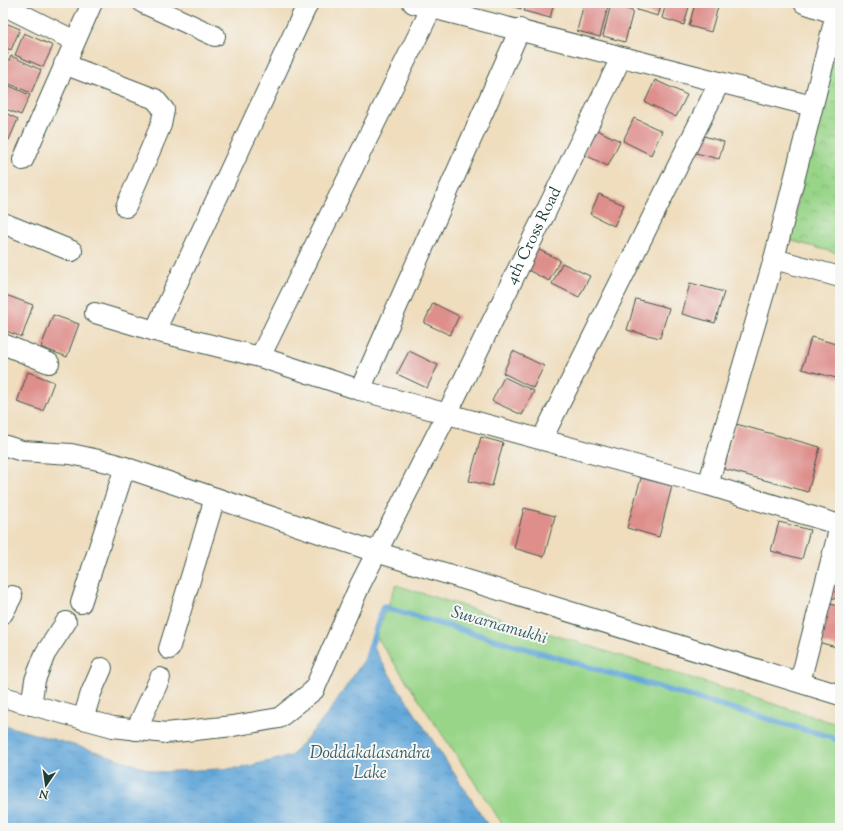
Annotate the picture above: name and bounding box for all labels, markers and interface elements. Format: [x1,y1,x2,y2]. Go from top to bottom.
street label: 4th Cross Road [501,183,568,288]
water label: Suvarnamukhi [448,601,550,651]
water label: Doddakalasandra Lake [310,742,430,786]
north arrow [26,765,66,805]
text: N [38,785,51,803]

